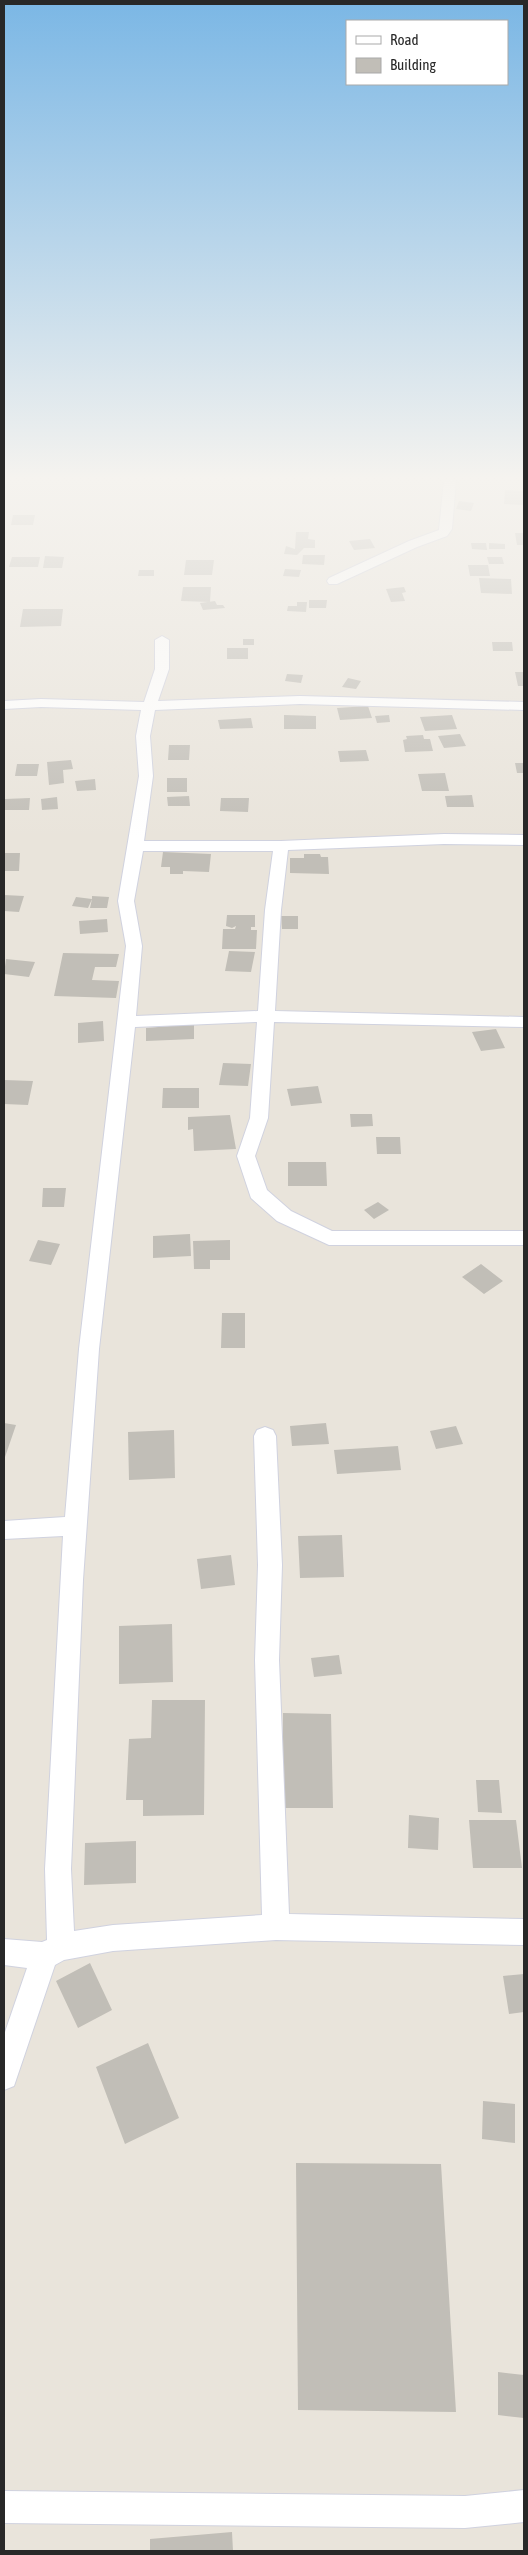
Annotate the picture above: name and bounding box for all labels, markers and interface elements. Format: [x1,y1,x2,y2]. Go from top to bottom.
legend [346,20,508,85]
text: Road [390,31,419,48]
text: Building [390,56,436,73]

